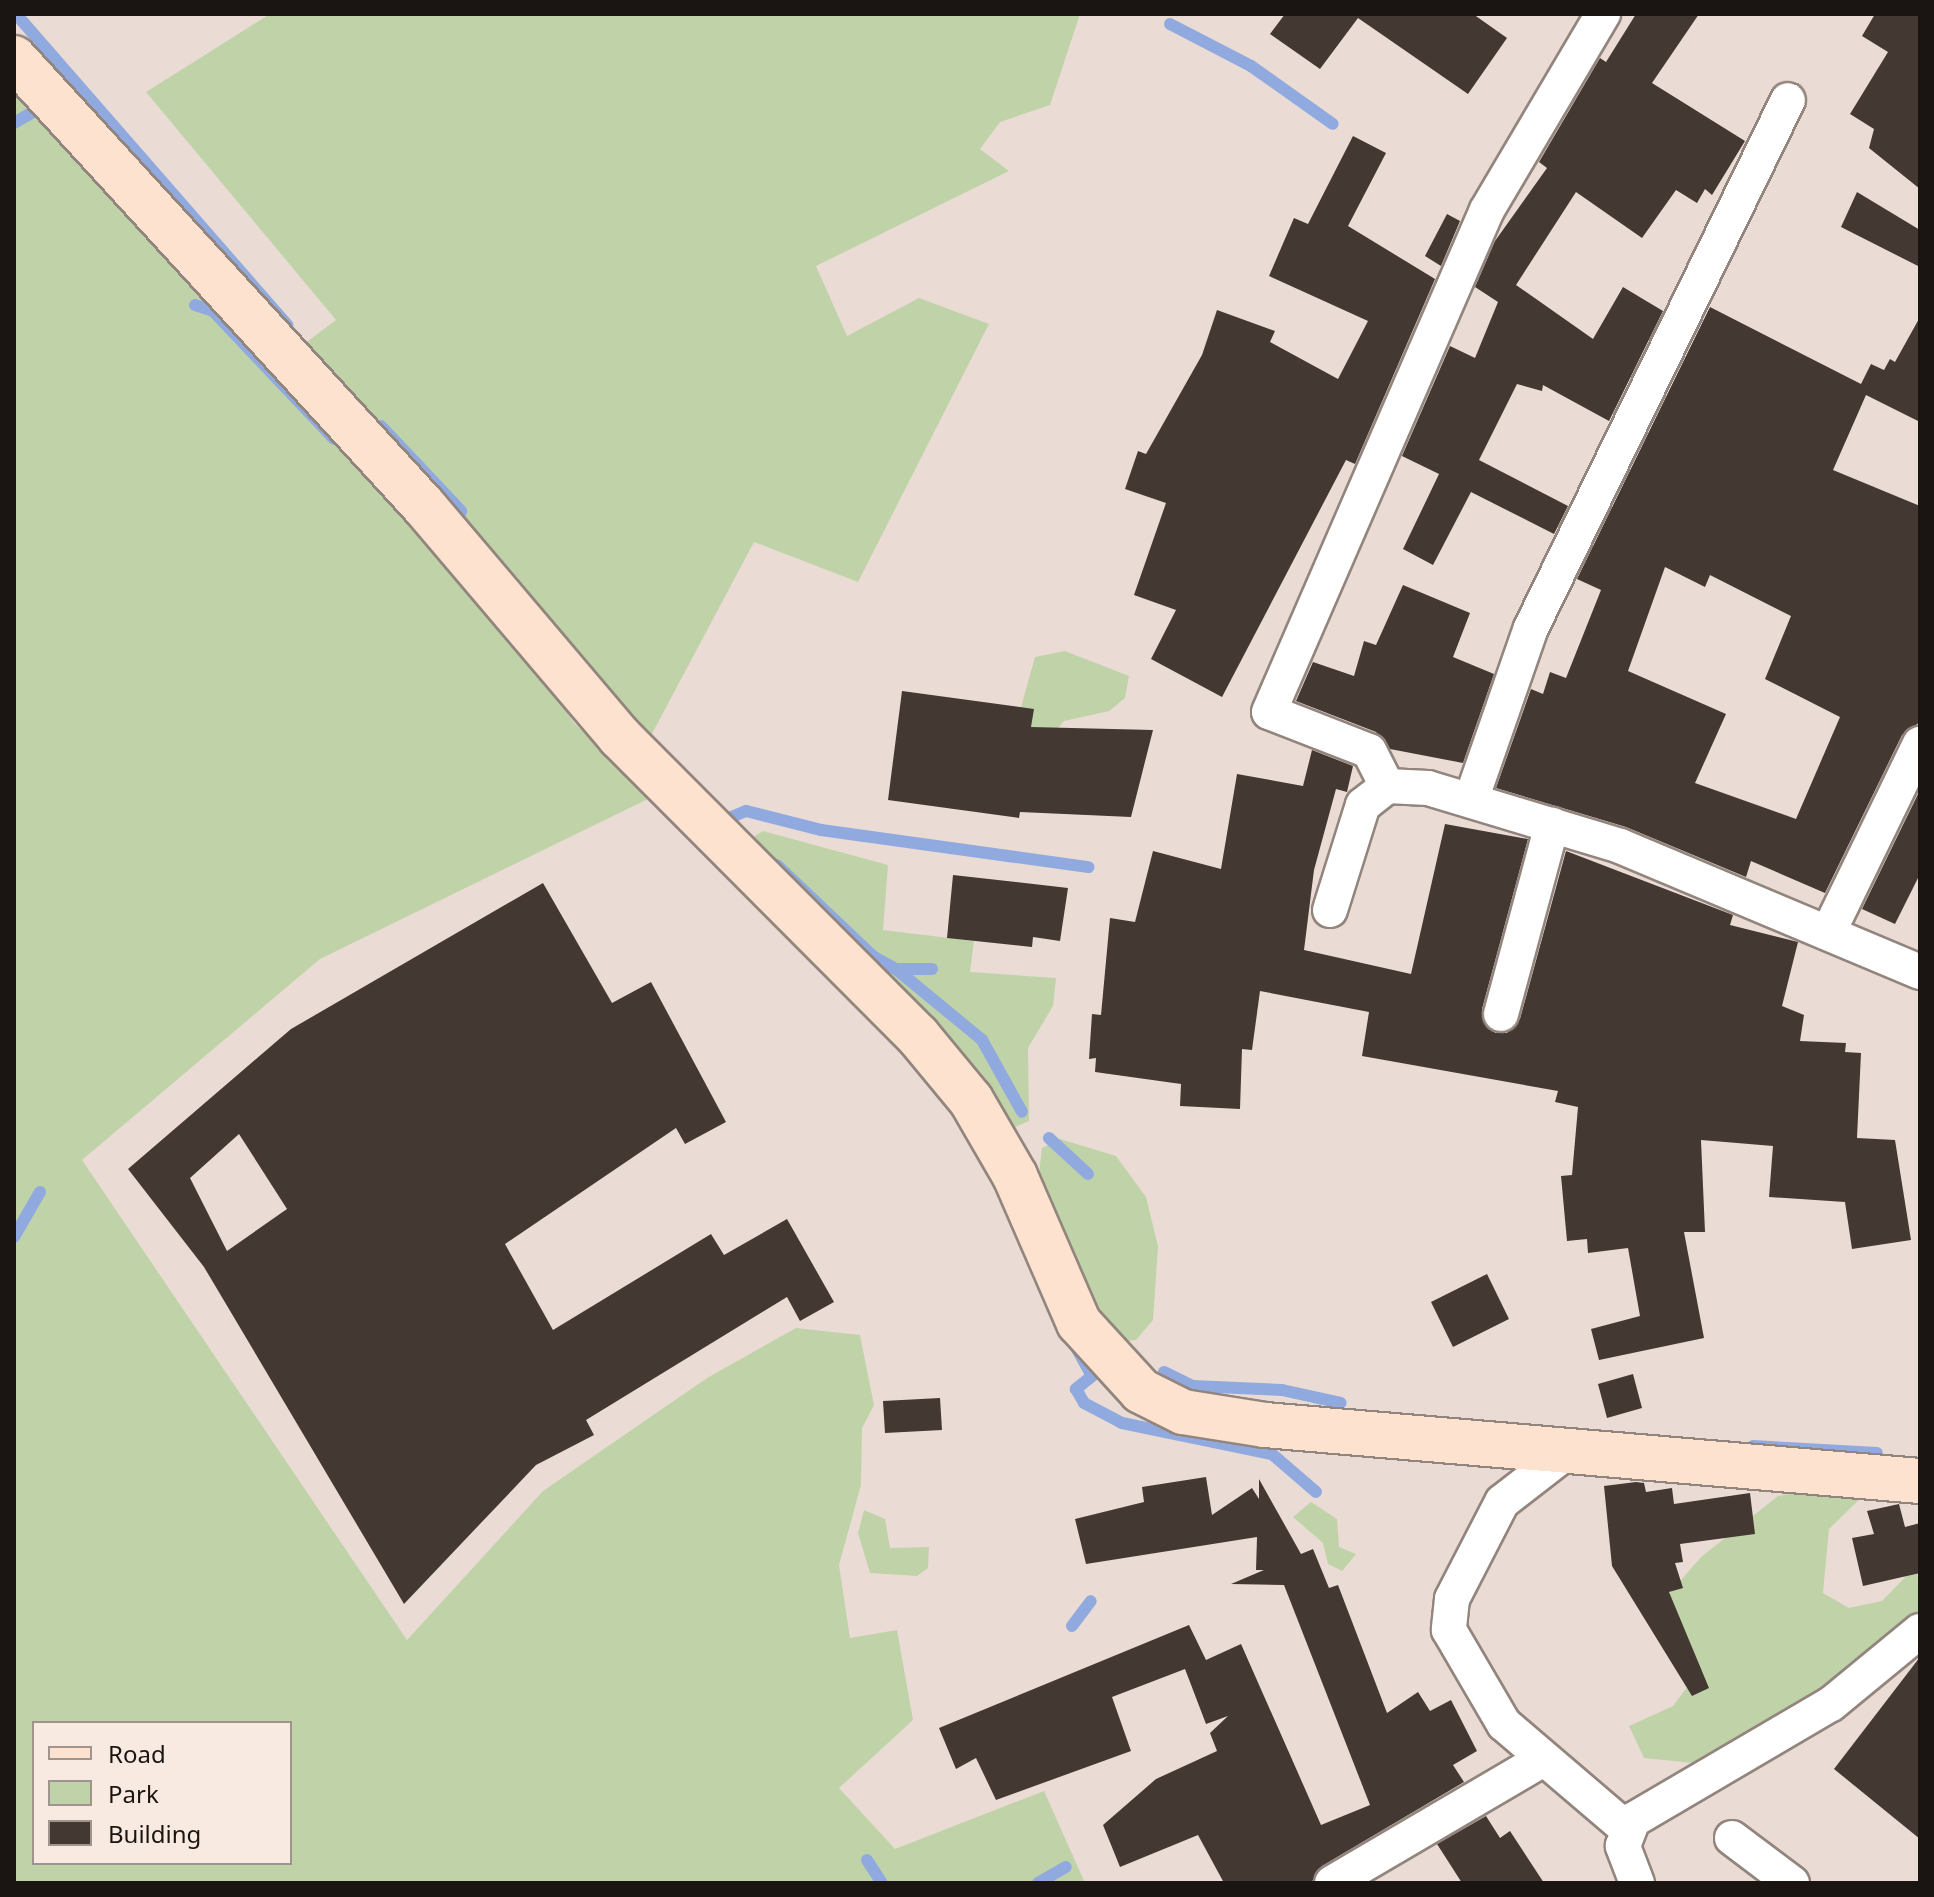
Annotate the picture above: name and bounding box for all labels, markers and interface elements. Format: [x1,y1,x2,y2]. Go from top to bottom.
legend [32,1721,292,1865]
text: Road [108,1737,166,1770]
text: Park [108,1777,159,1810]
text: Building [108,1817,201,1850]

